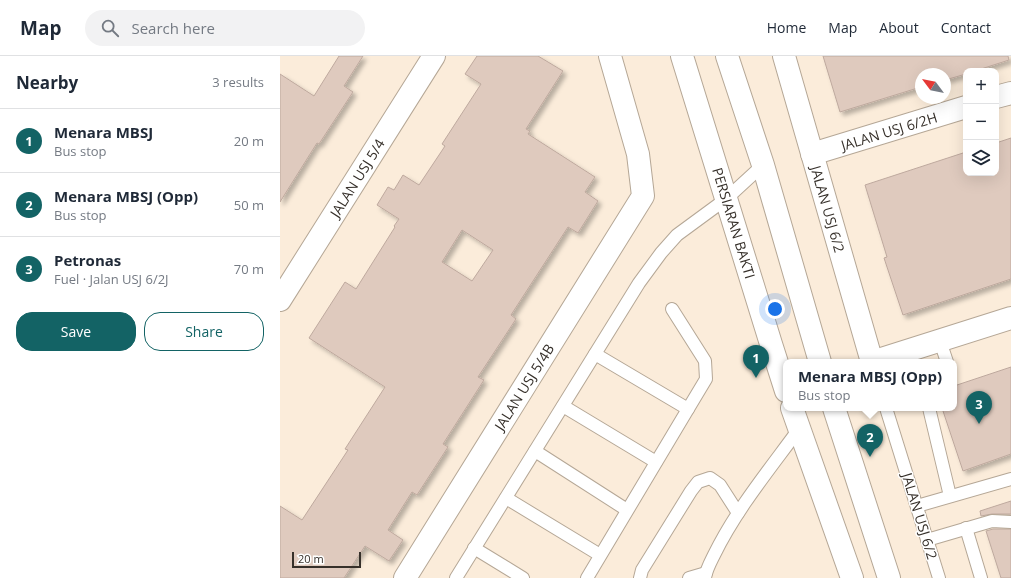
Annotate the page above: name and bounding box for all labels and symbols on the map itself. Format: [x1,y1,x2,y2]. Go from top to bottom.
north arrow [915,68,951,104]
street label: JALAN USJ 6/2H [837,107,939,155]
street label: JALAN USJ 5/4 [324,135,389,223]
street label: JALAN USJ 6/2 [806,162,849,255]
street label: PERSIARAN BAKTI [708,165,760,281]
your location [765,299,785,319]
street label: JALAN USJ 5/4B [489,340,558,435]
pin: 1 [743,345,769,378]
pin: 3 [966,391,992,424]
pin: 2 [857,424,883,457]
street label: JALAN USJ 6/2 [897,469,942,562]
scale bar [292,550,361,569]

